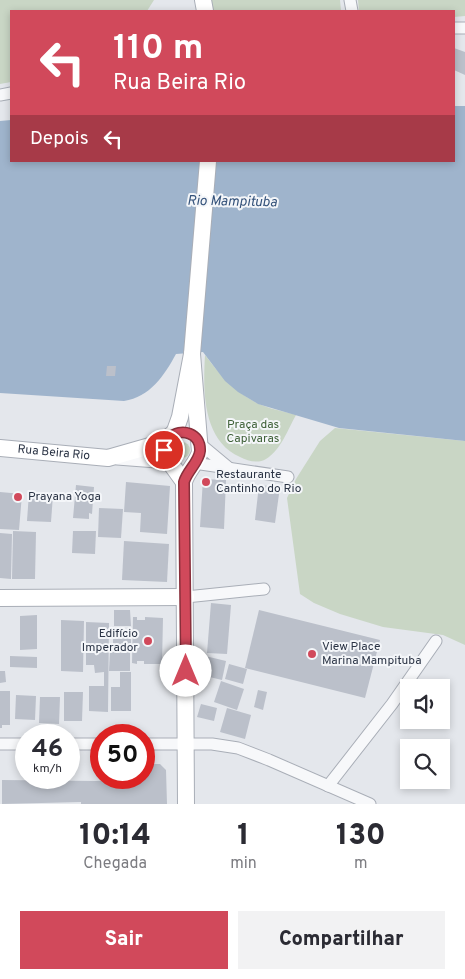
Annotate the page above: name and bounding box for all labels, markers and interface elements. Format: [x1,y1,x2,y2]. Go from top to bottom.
text: 110 m [113,27,203,71]
icon: left [30,30,95,95]
text: Rua Beira Rio [113,70,246,97]
icon: left [99,125,127,153]
text: Depois [30,127,89,151]
water label: Rio Mampituba [187,193,278,211]
park label: Praça das Capivaras [227,417,279,447]
pin [143,429,185,471]
icon: arrive [150,436,178,464]
street label: Rua Beira Rio [17,442,91,464]
place label: Restaurante Cantinho do Rio [216,467,302,497]
marker: Restaurante Cantinho do Rio [200,476,212,488]
place label: Prayana Yoga [28,489,101,505]
marker: Prayana Yoga [12,491,24,503]
place label: Edifício Imperador [82,626,138,656]
marker: Edifício Imperador [142,635,154,647]
place label: View Place Marina Mampituba [322,639,421,669]
position arrow [159,644,211,696]
marker: View Place Marina Mampituba [306,648,318,660]
map controls [400,679,450,789]
button: sound [400,679,450,729]
speed limit sign: 50 [90,724,155,789]
text: 46 [32,734,63,766]
button: search [400,739,450,789]
text: km/h [33,761,62,777]
text: 10:14 [79,818,151,855]
text: 1 [237,818,250,855]
text: 130 [336,818,386,855]
text: Chegada [83,854,147,874]
text: min [230,854,257,874]
text: m [354,854,368,874]
button: Sair [20,911,228,969]
button: Compartilhar [238,911,445,969]

